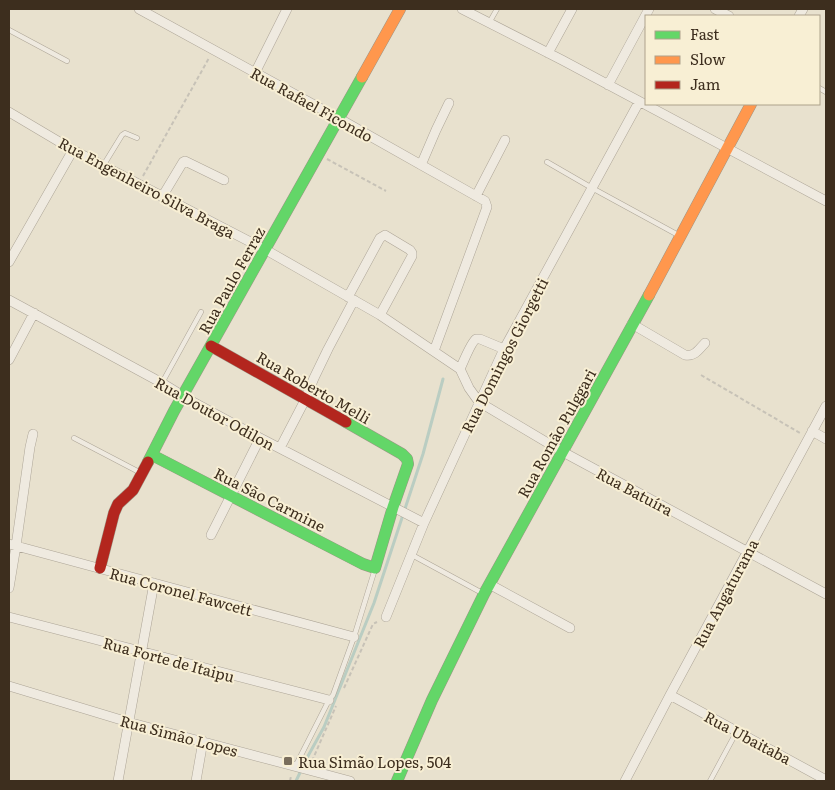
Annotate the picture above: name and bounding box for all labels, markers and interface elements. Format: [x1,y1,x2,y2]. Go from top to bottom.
legend [645,15,820,105]
text: Fast [690,22,719,45]
text: Slow [690,47,725,70]
street label: Rua Rafael Ficondo [247,61,378,147]
text: Jam [690,72,721,95]
street label: Rua Engenheiro Silva Braga [55,131,240,244]
street label: Rua Paulo Ferraz [192,222,270,338]
street label: Rua Domingos Giorgetti [455,273,553,437]
street label: Rua Roberto Melli [253,345,375,429]
street label: Rua Romão Pulggari [511,364,601,502]
street label: Rua Doutor Odilon [151,371,279,456]
street label: Rua São Carmine [210,461,330,537]
street label: Rua Batuíra [593,461,678,521]
street label: Rua Angaturama [687,534,764,652]
street label: Rua Coronel Fawcett [107,561,255,621]
street label: Rua Forte de Itaipu [101,630,238,688]
street label: Rua Ubaitaba [700,704,796,770]
street label: Rua Simão Lopes [118,708,241,762]
place label: Rua Simão Lopes, 504 [298,750,451,773]
marker: Rua Simão Lopes, 504 [282,755,294,767]

